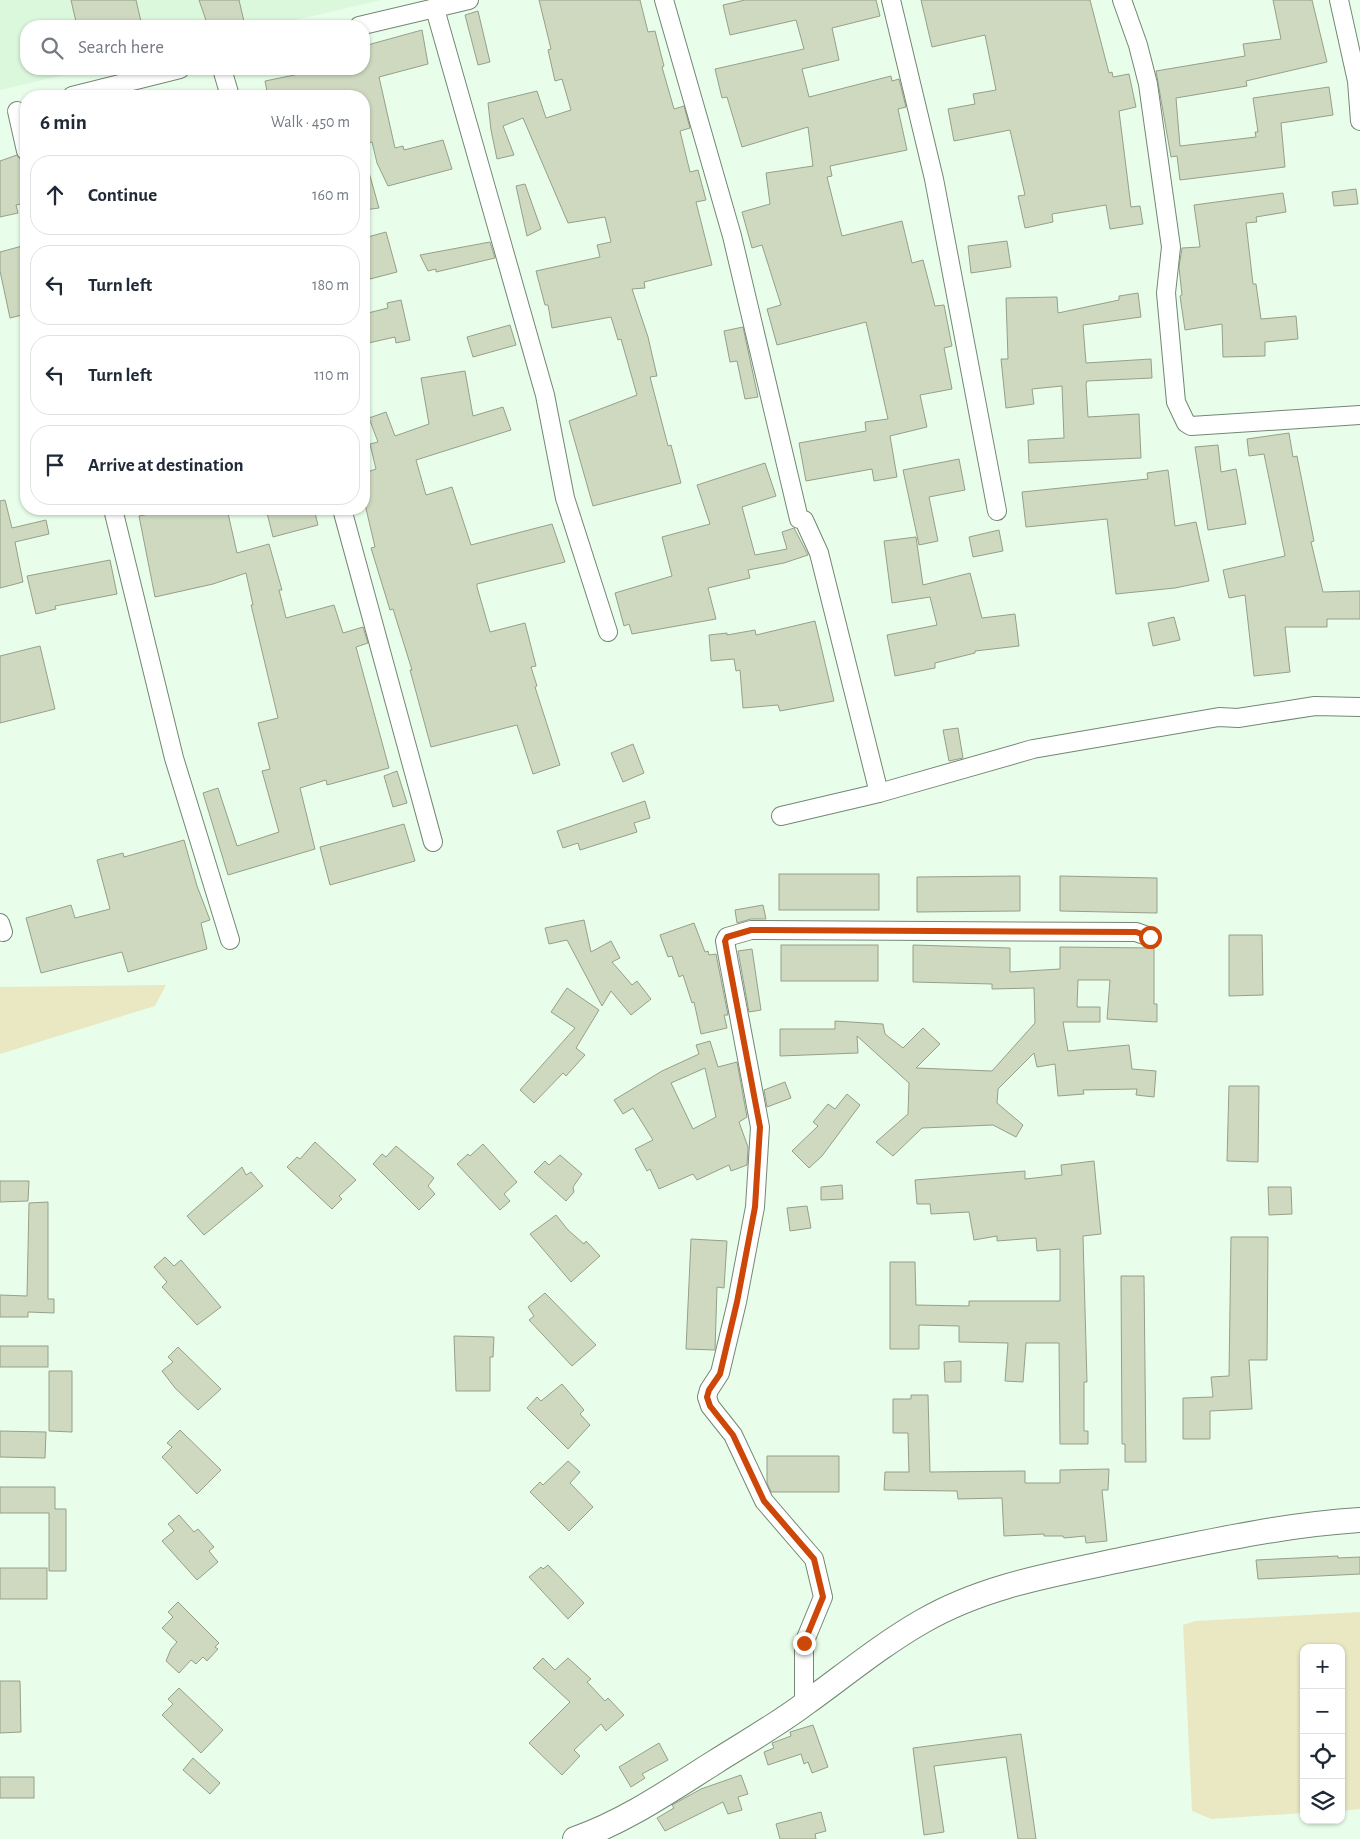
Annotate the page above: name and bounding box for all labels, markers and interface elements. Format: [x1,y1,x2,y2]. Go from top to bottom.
search box [20,20,370,75]
icon: search [38,34,66,62]
text: Search here [78,38,164,57]
text: 6 min [40,112,87,133]
text: Walk · 450 m [271,114,350,130]
icon: ahead [41,181,69,209]
text: Continue [88,186,157,205]
text: 160 m [312,187,349,203]
icon: left [41,271,69,299]
text: Turn left [88,276,152,295]
text: 180 m [312,277,349,293]
icon: left [41,361,69,389]
text: Turn left [88,366,152,385]
text: 110 m [314,367,349,383]
icon: arrive [41,451,69,479]
text: Arrive at destination [88,456,244,475]
route start [1139,926,1162,949]
route end [793,1632,816,1655]
map controls [1300,1644,1345,1824]
button: + [1300,1644,1345,1689]
button: − [1300,1689,1345,1734]
button: locate [1300,1734,1345,1779]
button: layers [1300,1779,1345,1824]

